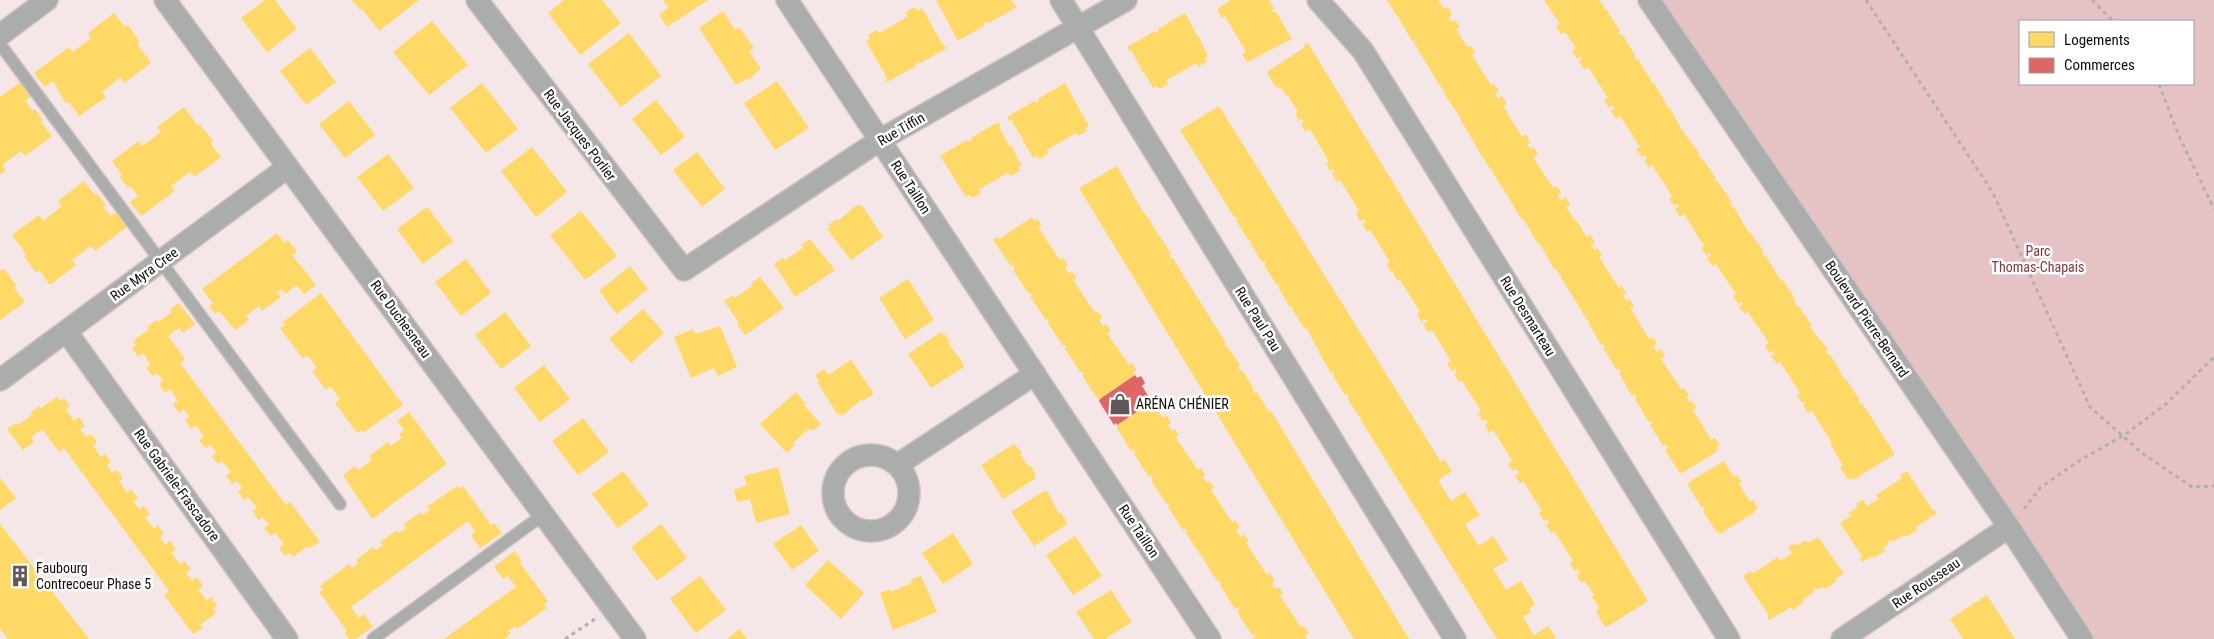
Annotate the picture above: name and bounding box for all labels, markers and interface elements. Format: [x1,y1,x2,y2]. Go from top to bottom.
legend [2019,20,2194,85]
text: Logements [2064,31,2130,49]
text: Commerces [2064,56,2135,74]
street label: Rue Jacques Porlier [540,86,620,184]
street label: Rue Tiffin [875,109,927,149]
street label: Rue Taillon [888,157,934,217]
park label: Parc Thomas-Chapais [1992,243,2084,275]
street label: Rue Myra Cree [107,244,181,304]
street label: Boulevard Pierre-Bernard [1822,258,1912,380]
street label: Rue Desmarteau [1497,273,1559,359]
street label: Rue Duchesneau [368,277,434,361]
street label: Rue Paul Pau [1232,284,1284,354]
shop icon: ARÉNA CHÉNIER [1107,391,1133,417]
place label: ARÉNA CHÉNIER [1136,395,1229,412]
street label: Rue Gabriele-Frascadore [131,426,223,545]
street label: Rue Taillon [1115,501,1163,561]
street label: Rue Rousseau [1889,555,1963,611]
place label: Faubourg Contrecoeur Phase 5 [36,560,151,592]
building icon: Faubourg Contrecoeur Phase 5 [7,563,33,589]

